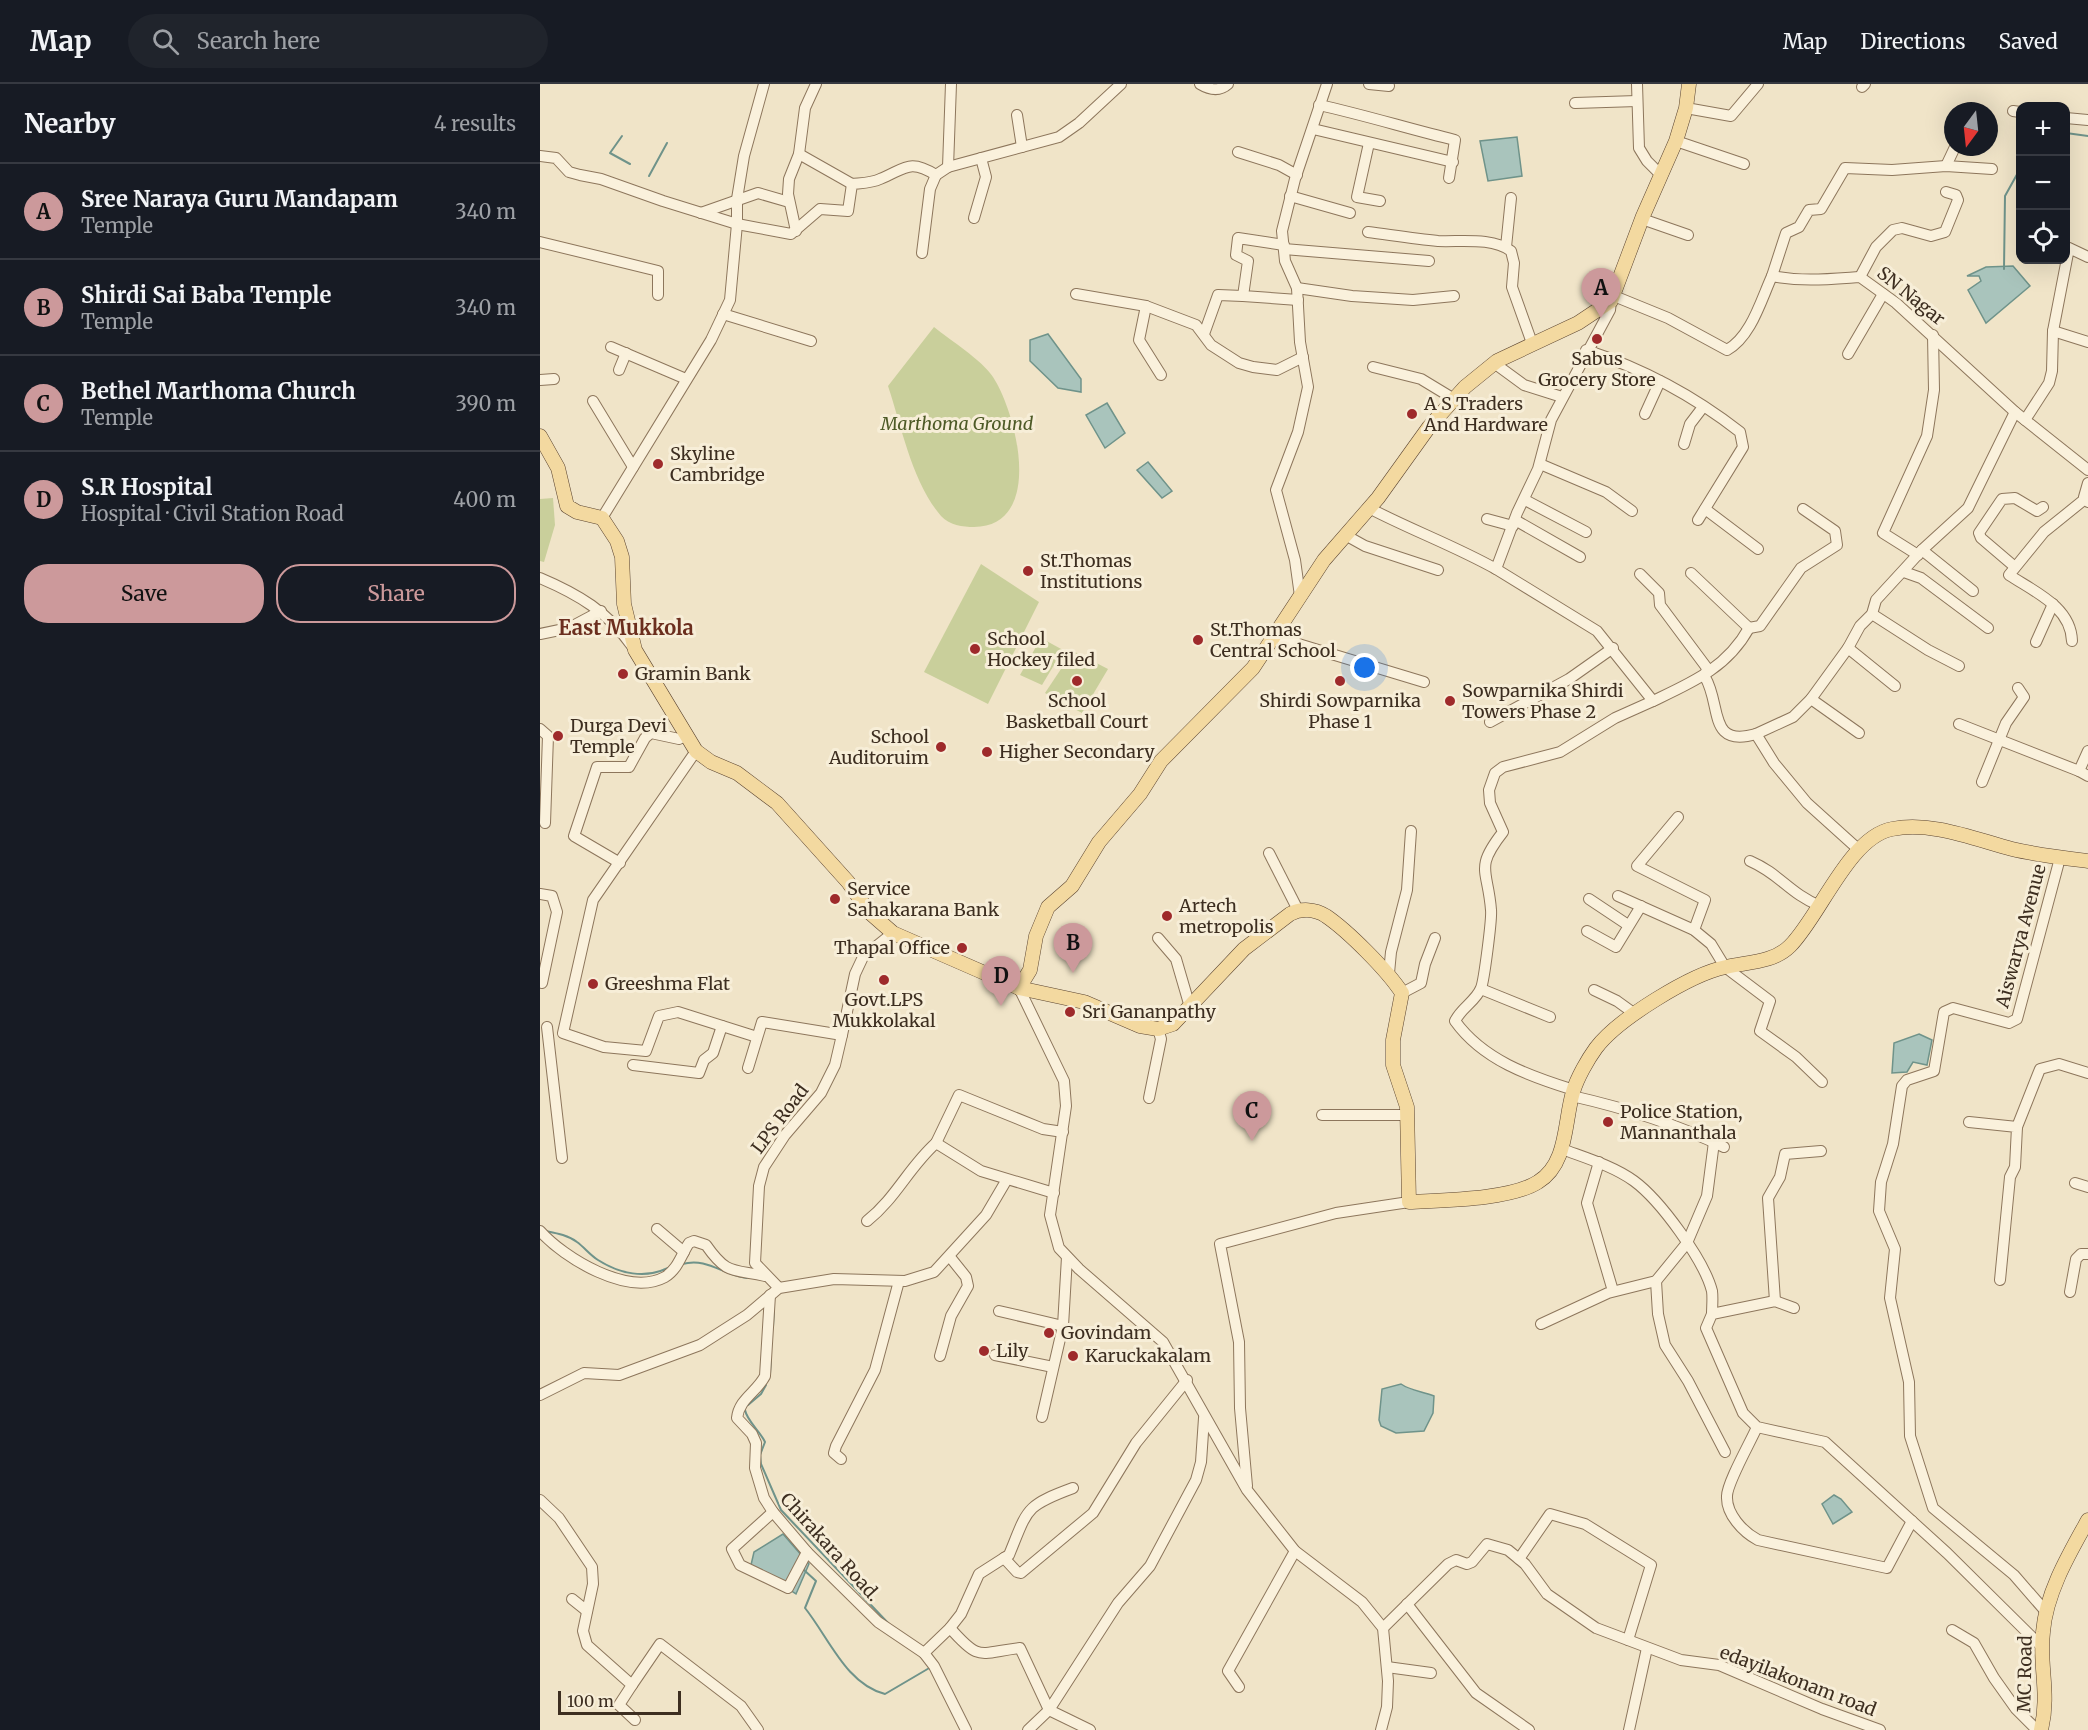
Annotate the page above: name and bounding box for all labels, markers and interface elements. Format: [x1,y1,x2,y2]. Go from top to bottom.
search box [128,14,548,68]
text: Map [30,23,92,59]
icon: search [149,25,182,58]
text: Search here [197,27,320,55]
text: Map [1783,28,1827,55]
text: Directions [1860,28,1965,55]
text: Saved [1998,28,2058,55]
north arrow [1944,102,1998,156]
map controls [2016,102,2070,264]
button: + [2016,102,2070,156]
text: Nearby [24,107,116,140]
text: 4 results [434,111,516,136]
button: − [2016,156,2070,210]
text: Sree Naraya Guru Mandapam [81,185,398,213]
text: A [36,199,51,224]
text: 340 m [455,199,516,224]
button: locate [2016,210,2070,264]
text: Temple [81,213,153,238]
street label: SN Nagar [1873,261,1950,330]
pin: A [1582,268,1620,318]
text: Shirdi Sai Baba Temple [81,281,331,309]
text: B [37,295,50,320]
text: 340 m [455,295,516,320]
text: Temple [81,309,153,334]
marker: Sabus Grocery Store [1590,332,1604,346]
place label: Sabus Grocery Store [1538,347,1656,391]
text: Bethel Marthoma Church [81,377,356,405]
text: C [37,391,50,416]
text: 390 m [456,391,516,416]
place label: A S Traders And Hardware [1423,392,1548,436]
text: Temple [81,405,153,430]
marker: A S Traders And Hardware [1405,407,1419,421]
park label: Marthoma Ground [880,412,1034,435]
place label: Skyline Cambridge [670,442,765,486]
marker: Skyline Cambridge [651,457,665,471]
text: S.R Hospital [81,473,212,501]
text: D [36,487,51,512]
text: 400 m [453,487,516,512]
text: Hospital · Civil Station Road [81,501,344,526]
place label: St.Thomas Institutions [1040,549,1142,593]
button: Save [24,564,264,623]
button: Share [276,564,516,623]
marker: St.Thomas Institutions [1021,564,1035,578]
district label: East Mukkola [558,615,694,640]
place label: St.Thomas Central School [1210,618,1336,662]
place label: School Hockey filed [987,627,1095,671]
marker: St.Thomas Central School [1191,633,1205,647]
marker: School Hockey filed [968,642,982,656]
your location [1350,653,1379,682]
place label: Gramin Bank [635,662,751,685]
marker: Gramin Bank [616,667,630,681]
marker: School Basketball Court [1070,674,1084,688]
marker: Shirdi Sowparnika Phase 1 [1333,674,1347,688]
place label: Sowparnika Shirdi Towers Phase 2 [1462,679,1624,723]
place label: School Basketball Court [1006,689,1148,733]
place label: Shirdi Sowparnika Phase 1 [1259,689,1421,733]
marker: Sowparnika Shirdi Towers Phase 2 [1443,694,1457,708]
place label: Durga Devi Temple [570,714,667,758]
place label: School Auditoruim [828,725,929,769]
marker: Durga Devi Temple [551,729,565,743]
marker: School Auditoruim [934,740,948,754]
place label: Higher Secondary [999,740,1155,763]
marker: Higher Secondary [980,745,994,759]
street label: Aiswarya Avenue [1990,861,2051,1011]
place label: Service Sahakarana Bank [847,877,1000,921]
marker: Service Sahakarana Bank [828,892,842,906]
place label: Artech metropolis [1178,894,1274,938]
marker: Artech metropolis [1160,909,1174,923]
pin: B [1054,924,1092,973]
place label: Thapal Office [834,936,950,959]
marker: Thapal Office [955,941,969,955]
pin: D [982,956,1020,1006]
place label: Greeshma Flat [605,972,730,995]
marker: Govt.LPS Mukkolakal [877,973,891,987]
marker: Greeshma Flat [586,977,600,991]
place label: Govt.LPS Mukkolakal [832,988,936,1032]
place label: Sri Gananpathy [1082,1000,1217,1023]
marker: Sri Gananpathy [1063,1005,1077,1019]
street label: LPS Road [746,1079,813,1158]
pin: C [1232,1092,1272,1141]
place label: Police Station, Mannanthala [1620,1100,1743,1144]
marker: Police Station, Mannanthala [1601,1115,1615,1129]
place label: Govindam [1061,1321,1152,1344]
marker: Govindam [1042,1326,1056,1340]
place label: Lily [996,1339,1029,1362]
marker: Lily [977,1344,991,1358]
place label: Karuckakalam [1085,1344,1211,1367]
marker: Karuckakalam [1066,1349,1080,1363]
street label: Chirakara Road. [776,1488,885,1606]
street label: MC Road [2012,1635,2037,1713]
street label: edayilakonam road [1717,1640,1880,1721]
scale bar [558,1688,681,1716]
text: 100 m [567,1691,614,1711]

